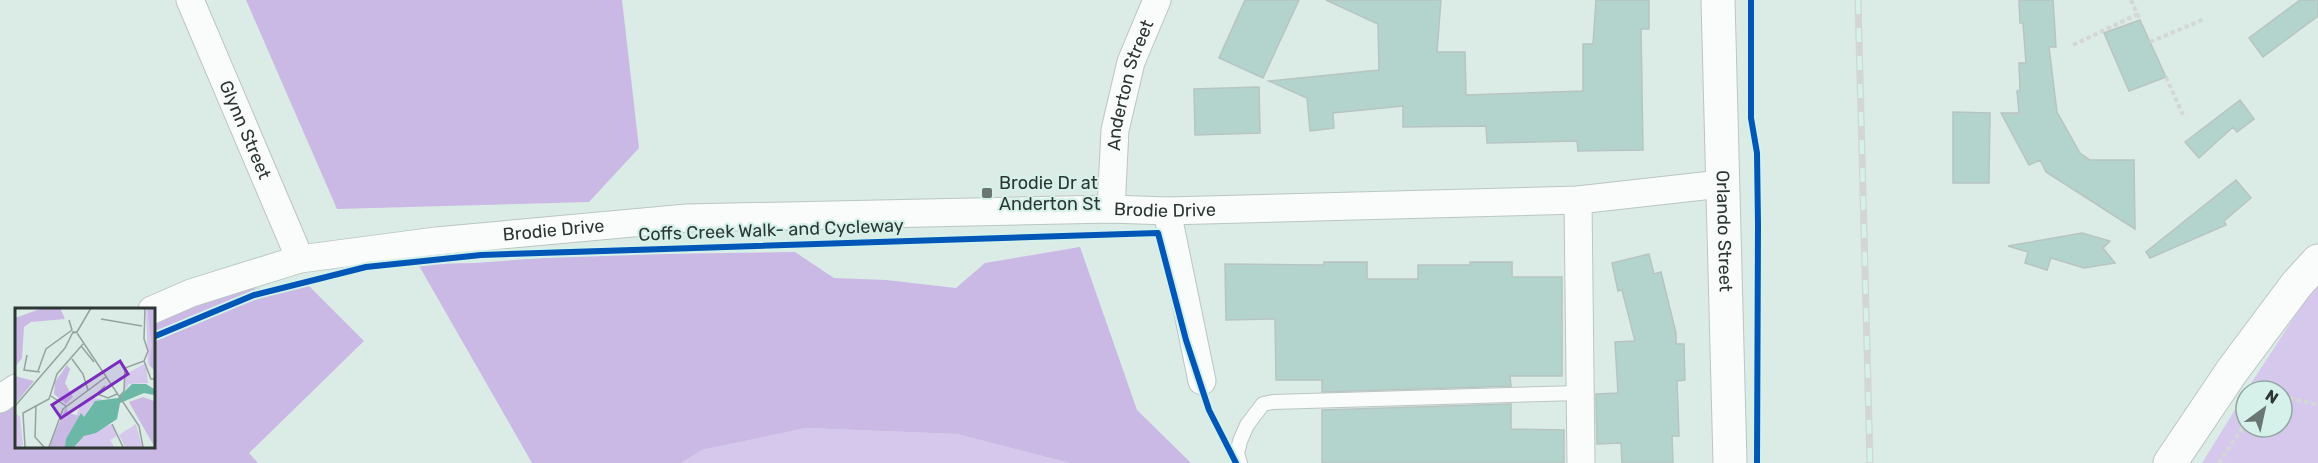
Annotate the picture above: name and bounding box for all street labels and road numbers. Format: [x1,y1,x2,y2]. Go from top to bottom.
street label: Anderton Street [1103,16,1158,151]
street label: Glynn Street [214,77,276,182]
street label: Orlando Street [1711,170,1737,292]
street label: Brodie Drive [1114,198,1216,222]
street label: Coffs Creek Walk- and Cycleway [638,214,904,246]
street label: Brodie Drive [502,215,605,246]

